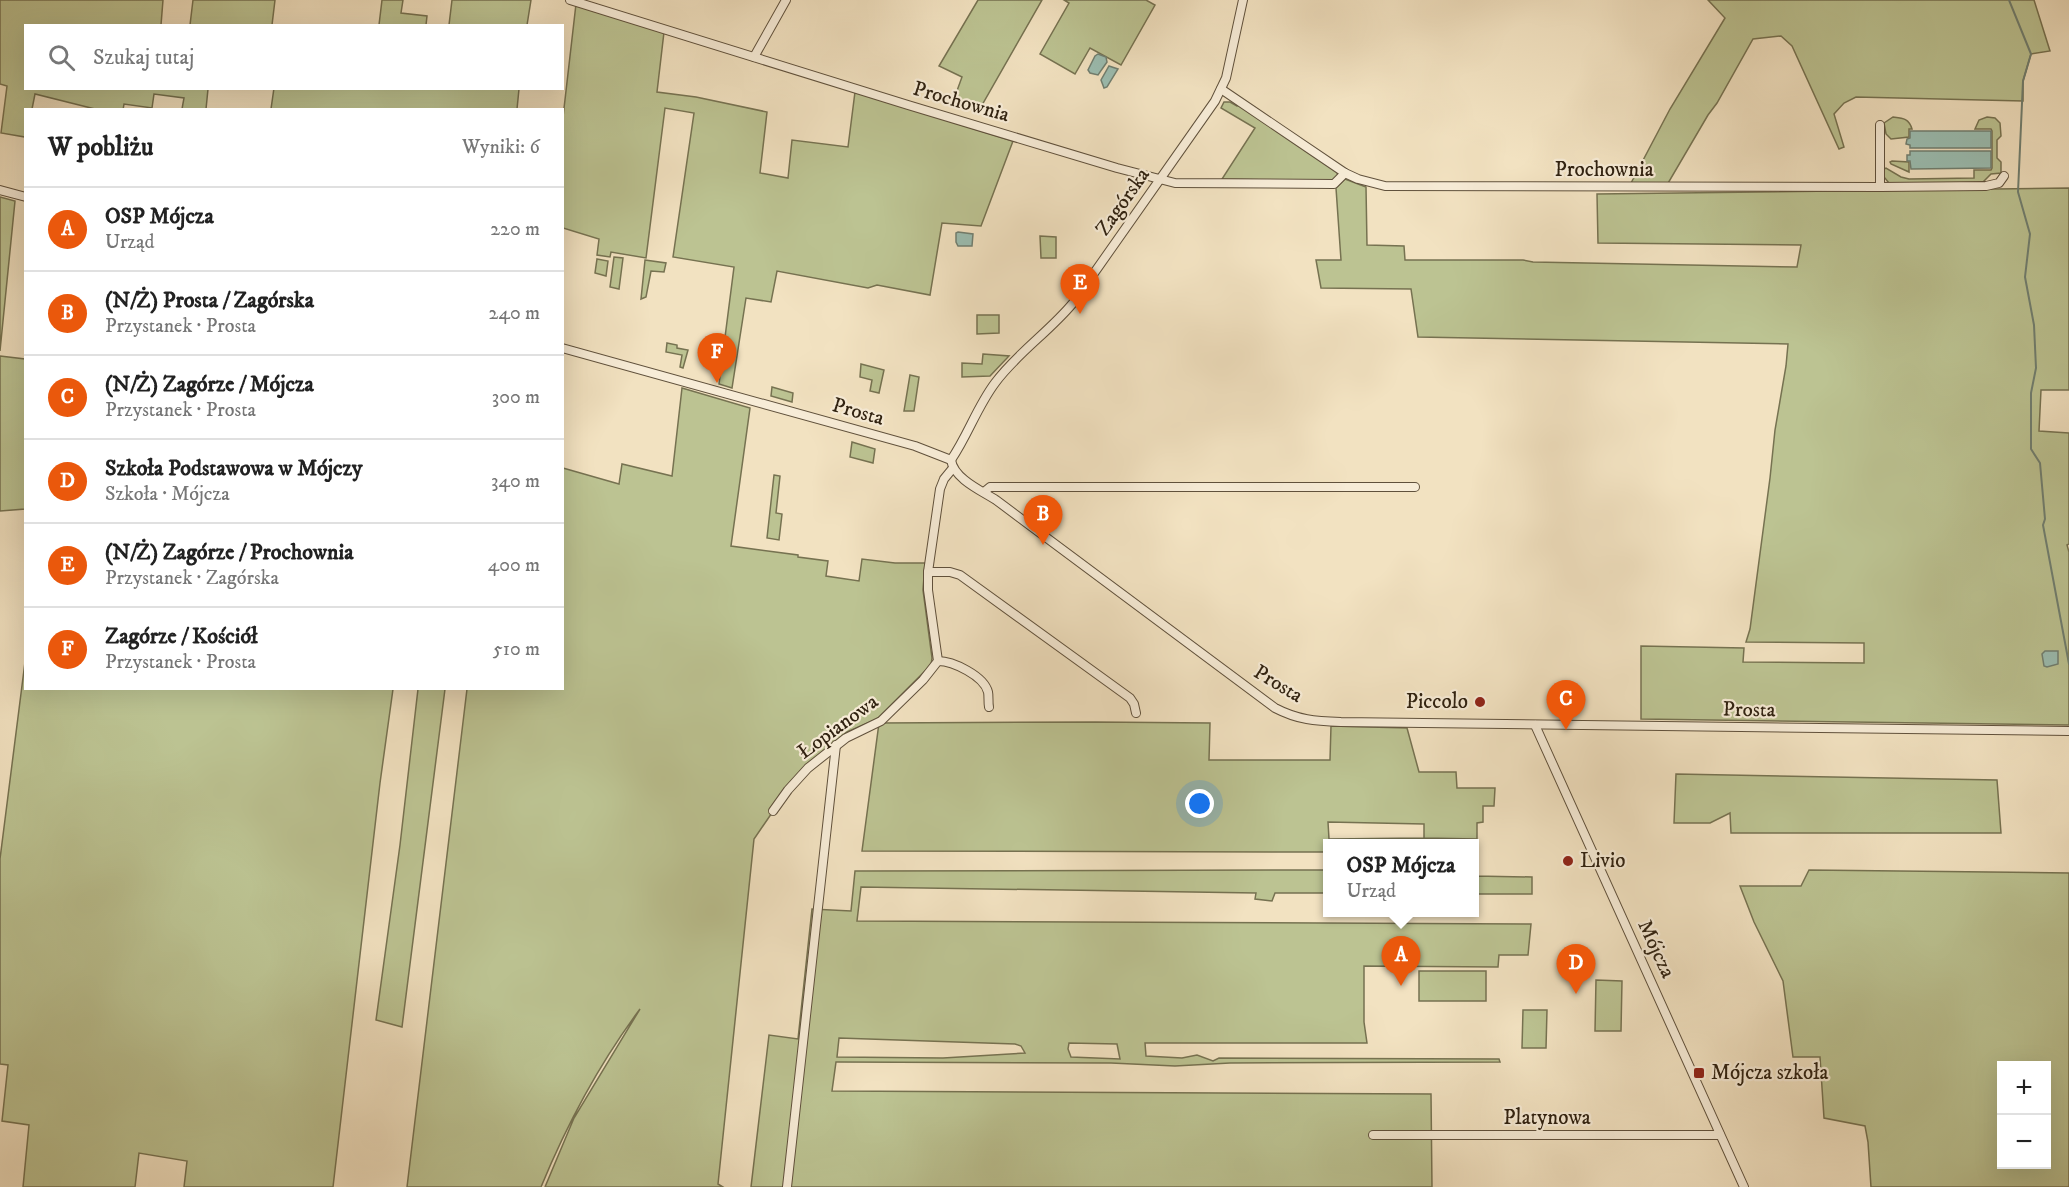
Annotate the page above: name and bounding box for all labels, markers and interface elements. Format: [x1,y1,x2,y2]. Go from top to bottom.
search box [24,24,564,90]
icon: search [45,41,78,74]
text: Szukaj tutaj [93,44,194,71]
street label: Prochownia [910,76,1012,128]
text: W pobliżu [48,131,153,164]
text: Wyniki: 6 [462,135,540,160]
street label: Prochownia [1554,157,1654,183]
street label: Zagórska [1090,163,1156,241]
text: OSP Mójcza [105,203,214,230]
text: A [61,217,74,242]
text: 220 m [490,217,540,242]
text: Urząd [105,230,155,255]
pin: E [1060,264,1100,314]
text: (N/Ż) Prosta / Zagórska [105,287,314,314]
text: B [61,301,74,326]
text: 240 m [489,301,540,326]
text: Przystanek · Prosta [105,314,256,339]
pin: F [698,334,736,383]
text: (N/Ż) Zagórze / Mójcza [105,371,314,398]
text: C [61,385,74,410]
text: 300 m [492,385,540,410]
street label: Prosta [829,392,887,432]
text: Przystanek · Prosta [105,398,256,423]
text: Szkoła Podstawowa w Mójczy [105,455,362,482]
text: D [60,469,75,494]
text: 340 m [491,469,540,494]
text: Szkoła · Mójcza [105,482,230,507]
pin: B [1024,496,1062,545]
text: (N/Ż) Zagórze / Prochownia [105,539,354,566]
text: E [60,553,75,578]
text: 400 m [488,553,540,578]
text: Przystanek · Zagórska [105,566,279,591]
text: Zagórze / Kościół [105,623,258,650]
text: F [61,637,74,662]
text: 510 m [493,637,540,662]
text: Przystanek · Prosta [105,650,256,675]
street label: Prosta [1249,659,1307,709]
pin: C [1546,680,1586,730]
street label: Łopianowa [792,689,884,765]
place label: Piccolo [1406,689,1468,715]
marker: Piccolo [1473,695,1487,709]
street label: Prosta [1722,697,1776,723]
your location [1185,789,1214,818]
popup [1323,839,1479,917]
place label: Livio [1580,848,1625,874]
text: OSP Mójcza [1347,852,1455,879]
marker: Livio [1561,854,1575,868]
text: Urząd [1347,879,1396,904]
street label: Mójcza [1631,916,1681,982]
pin: A [1382,936,1420,986]
pin: D [1556,944,1596,994]
place label: Mójcza szkoła [1711,1060,1828,1086]
map controls [1997,1061,2051,1169]
button: + [1997,1061,2051,1115]
marker: Mójcza szkoła [1692,1066,1706,1080]
street label: Platynowa [1503,1105,1591,1131]
button: − [1997,1115,2051,1169]

